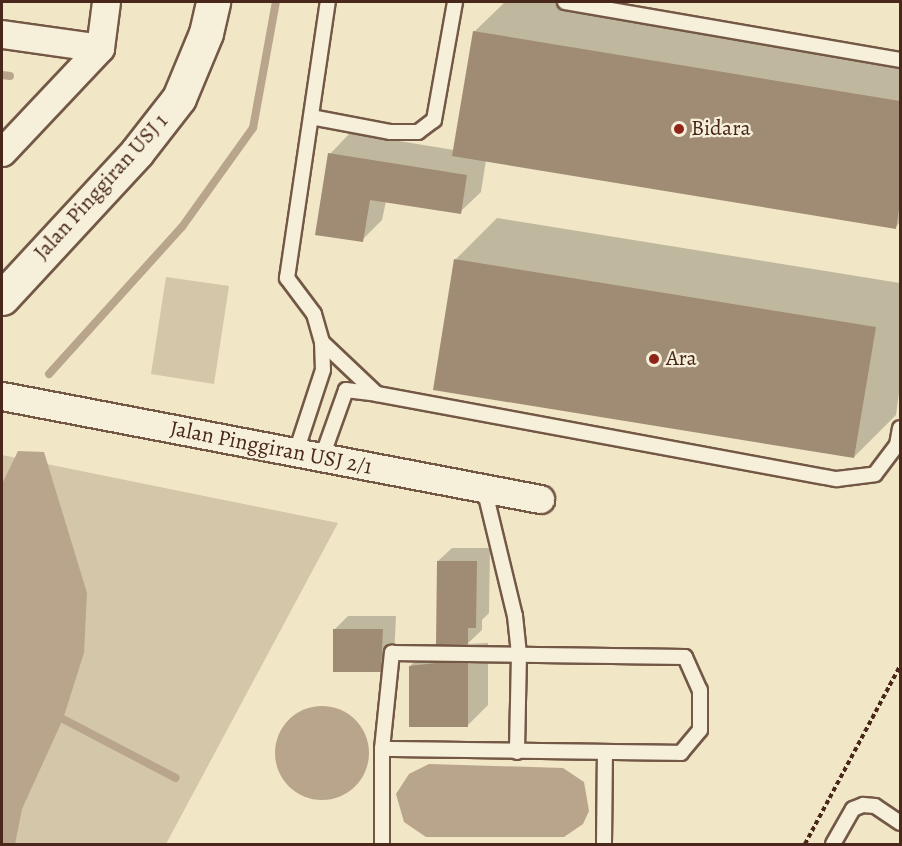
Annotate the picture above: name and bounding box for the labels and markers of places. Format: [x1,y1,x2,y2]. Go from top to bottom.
place label: Bidara [691,116,751,142]
marker: Bidara [672,122,686,136]
place label: Ara [666,346,697,372]
marker: Ara [647,352,661,366]

